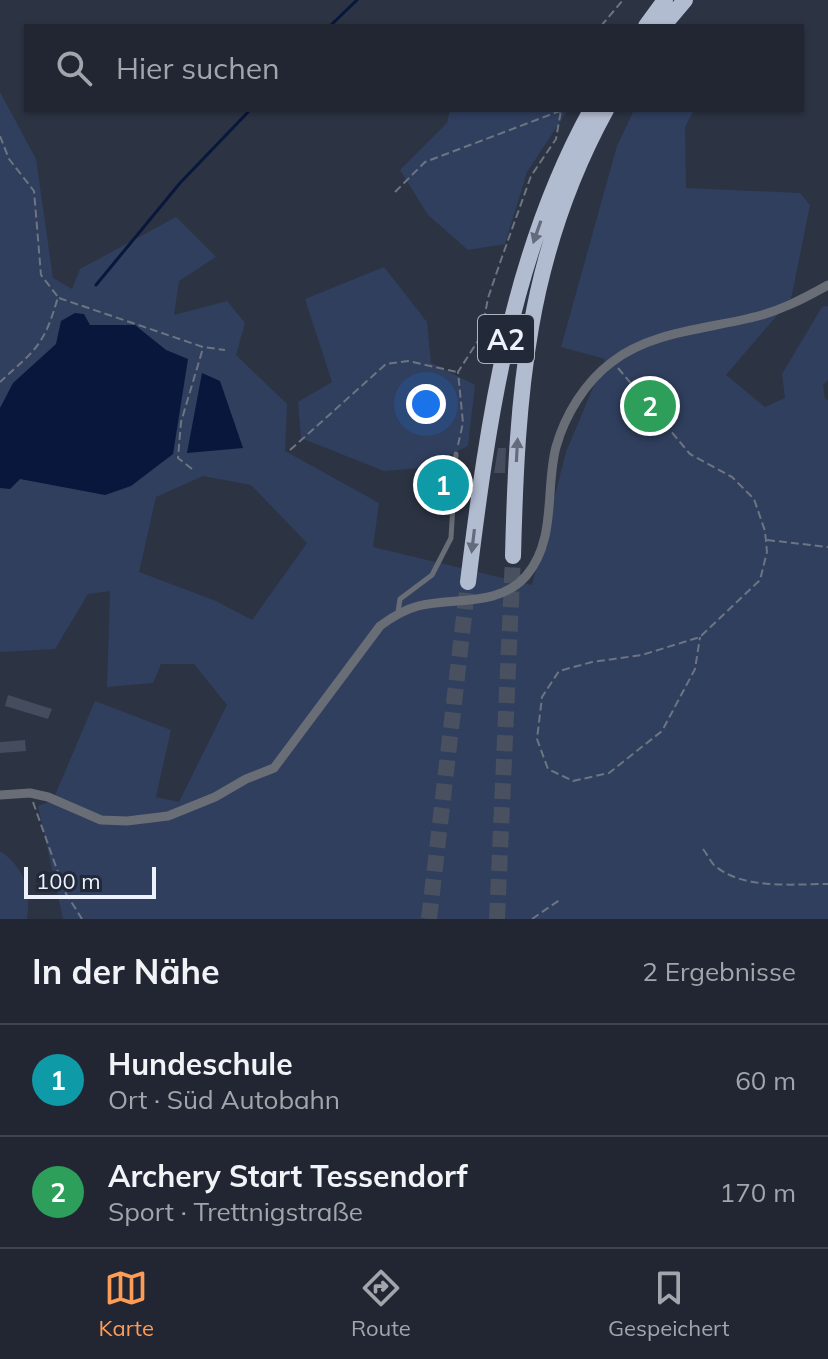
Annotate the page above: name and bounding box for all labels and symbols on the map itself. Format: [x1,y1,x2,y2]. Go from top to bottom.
one-way arrow [530,221,542,245]
road number: A2 [478,315,534,363]
pin: 2 [624,376,676,436]
your location [406,384,446,424]
one-way arrow [511,437,524,462]
pin: 1 [417,455,469,515]
one-way arrow [466,529,479,554]
scale bar [24,863,156,899]

